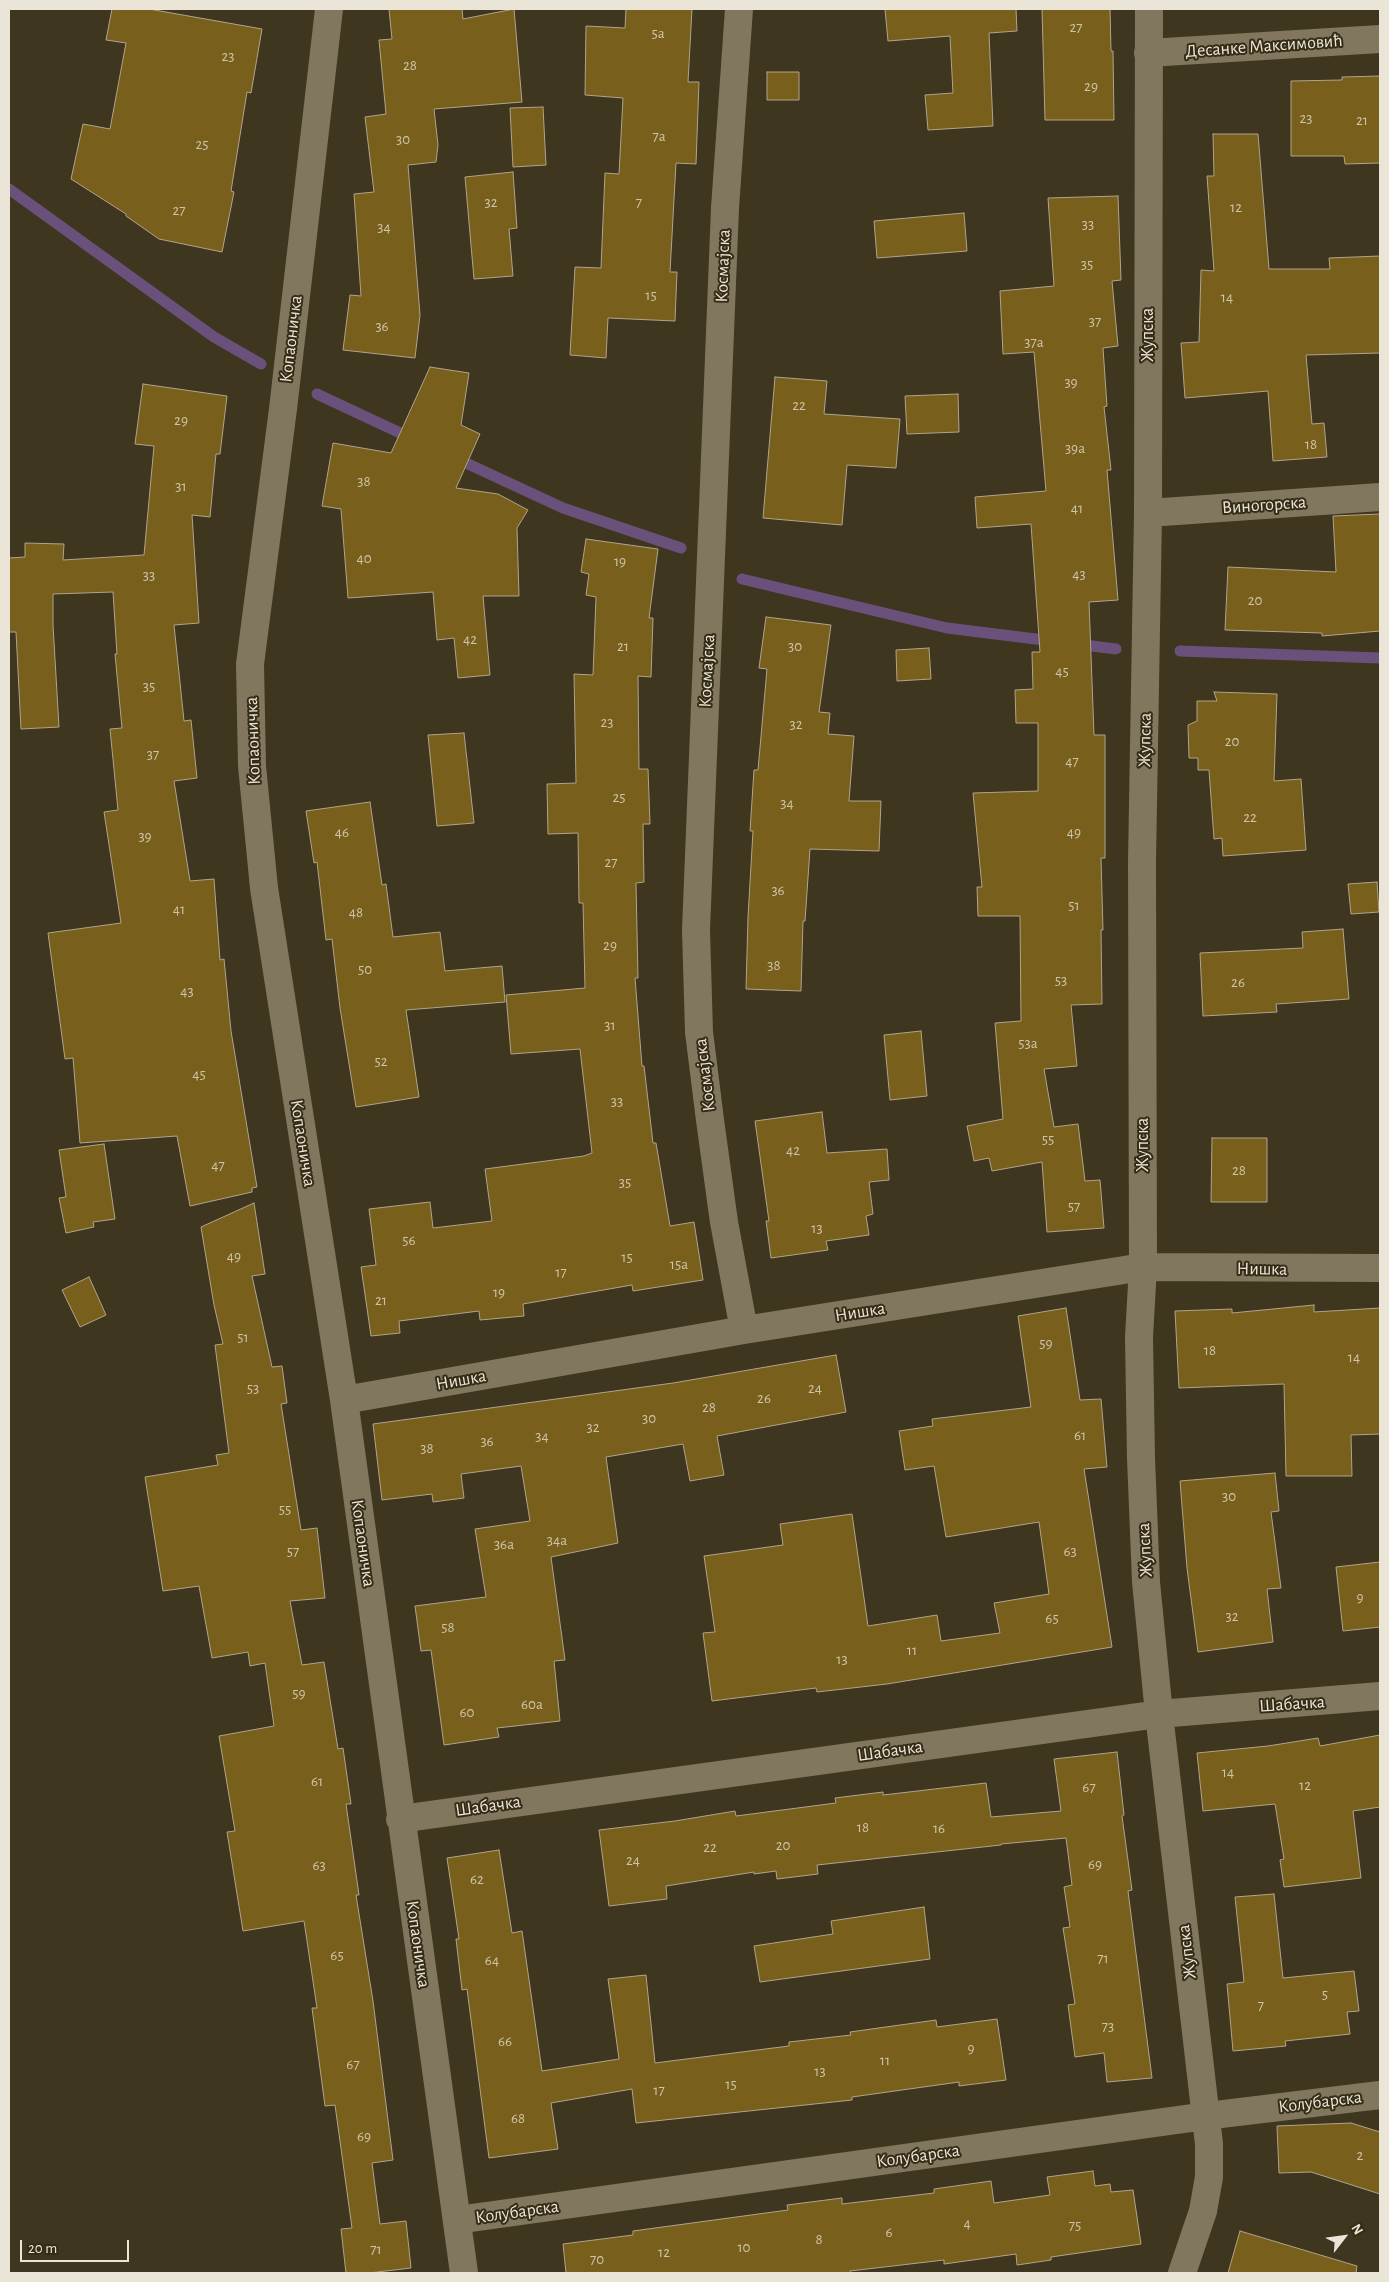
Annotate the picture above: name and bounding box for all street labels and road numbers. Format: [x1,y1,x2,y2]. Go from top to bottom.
street label: Десанке Максимовић [1185,30,1343,62]
street label: Космајска [711,229,735,303]
street label: Копаоничка [275,294,307,384]
street label: Жупска [1137,308,1159,362]
street label: Виногорска [1221,491,1307,519]
street label: Космајска [694,634,720,708]
street label: Копаоничка [241,697,265,785]
street label: Жупска [1134,712,1156,768]
street label: Космајска [690,1037,720,1113]
street label: Копаоничка [285,1098,321,1188]
street label: Жупска [1132,1118,1154,1172]
street label: Нишка [1236,1258,1288,1280]
street label: Нишка [833,1297,887,1327]
street label: Нишка [434,1365,488,1395]
street label: Копаоничка [346,1498,380,1588]
street label: Жупска [1133,1522,1157,1578]
street label: Шабачка [1258,1691,1326,1717]
street label: Шабачка [856,1736,924,1766]
street label: Шабачка [454,1791,522,1821]
street label: Копаоничка [401,1899,435,1989]
street label: Жупска [1173,1924,1201,1980]
street label: Колубарска [1277,2086,1363,2118]
street label: Колубарска [875,2139,961,2173]
street label: Колубарска [474,2195,560,2229]

